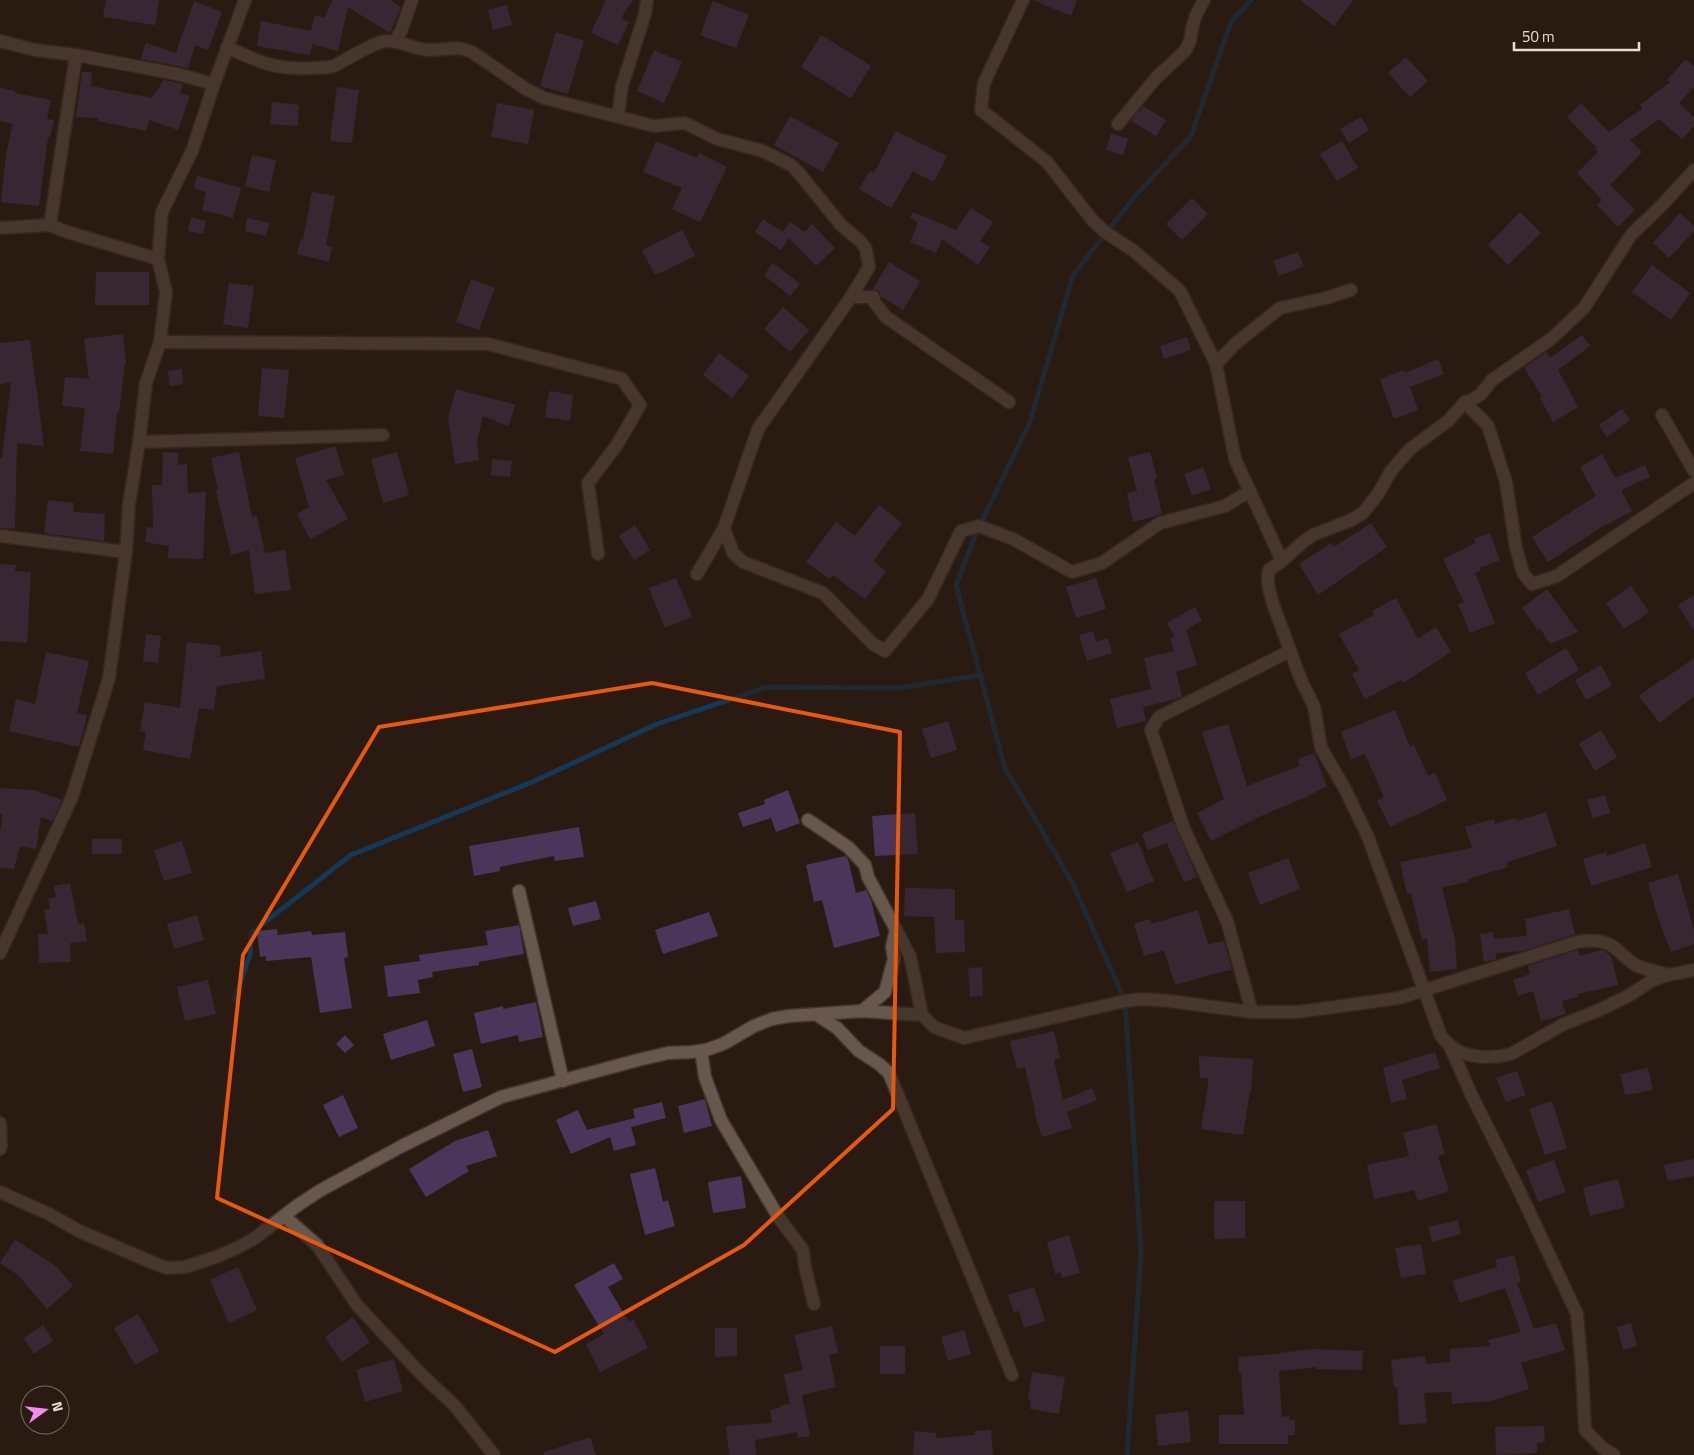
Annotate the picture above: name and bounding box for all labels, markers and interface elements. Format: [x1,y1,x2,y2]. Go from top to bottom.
scale bar [1514,20,1639,52]
text: 50 m [1522,25,1555,48]
north arrow [20,1385,70,1435]
text: N [47,1399,69,1414]

